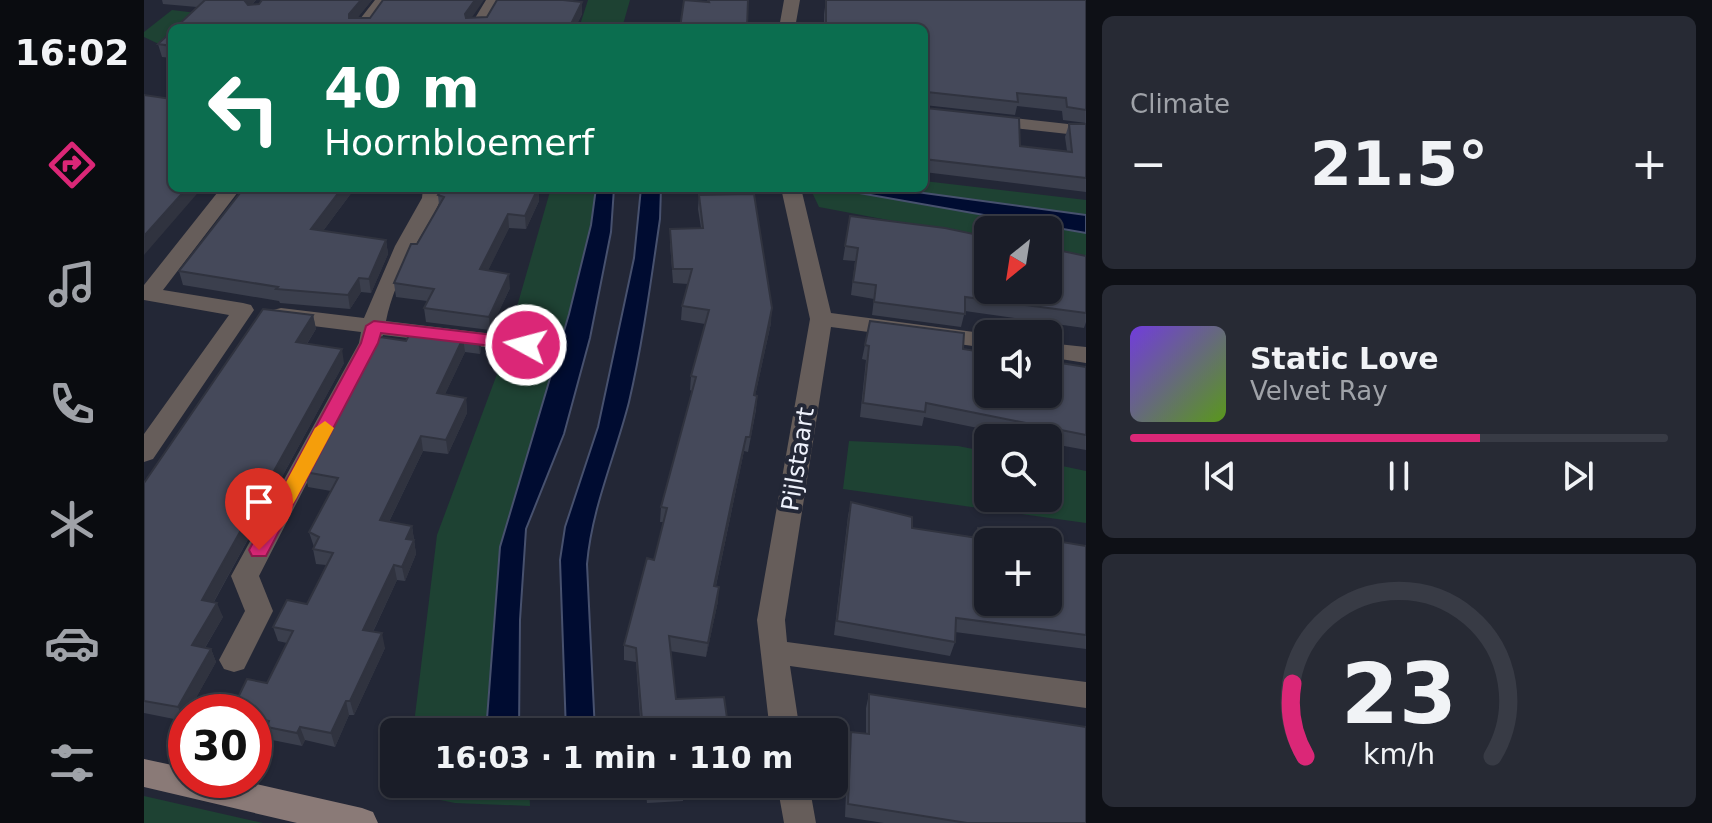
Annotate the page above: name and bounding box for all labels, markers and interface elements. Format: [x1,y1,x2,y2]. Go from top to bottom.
text: 16:02 [15,32,129,73]
text: 40 m [324,55,480,120]
icon: left [192,56,296,160]
text: Climate [1130,89,1230,119]
text: Hoornbloemerf [324,122,594,163]
text: 21.5° [1310,129,1488,199]
icon: directions [44,137,100,193]
text: − [1130,138,1167,189]
text: + [1631,138,1668,189]
north arrow [974,216,1062,304]
map controls [974,216,1062,616]
icon: music [44,256,100,312]
position arrow [484,303,568,387]
button: sound [974,320,1062,408]
text: Static Love [1250,341,1439,376]
icon: phone [44,376,100,432]
text: Velvet Ray [1250,376,1388,406]
street label: Pijlstaart [776,405,820,513]
button: search [974,424,1062,512]
icon: previous [1198,454,1242,498]
icon: pause [1377,454,1421,498]
icon: next [1556,454,1600,498]
pin [225,468,293,550]
icon: arrive [237,480,281,524]
icon: climate [44,496,100,552]
button: + [974,528,1062,616]
icon: car [44,615,100,671]
text: 23 [1341,645,1457,742]
speed limit sign: 30 [168,694,272,798]
icon: filters [44,735,100,791]
text: km/h [1363,737,1435,771]
text: 16:03 · 1 min · 110 m [435,740,793,775]

